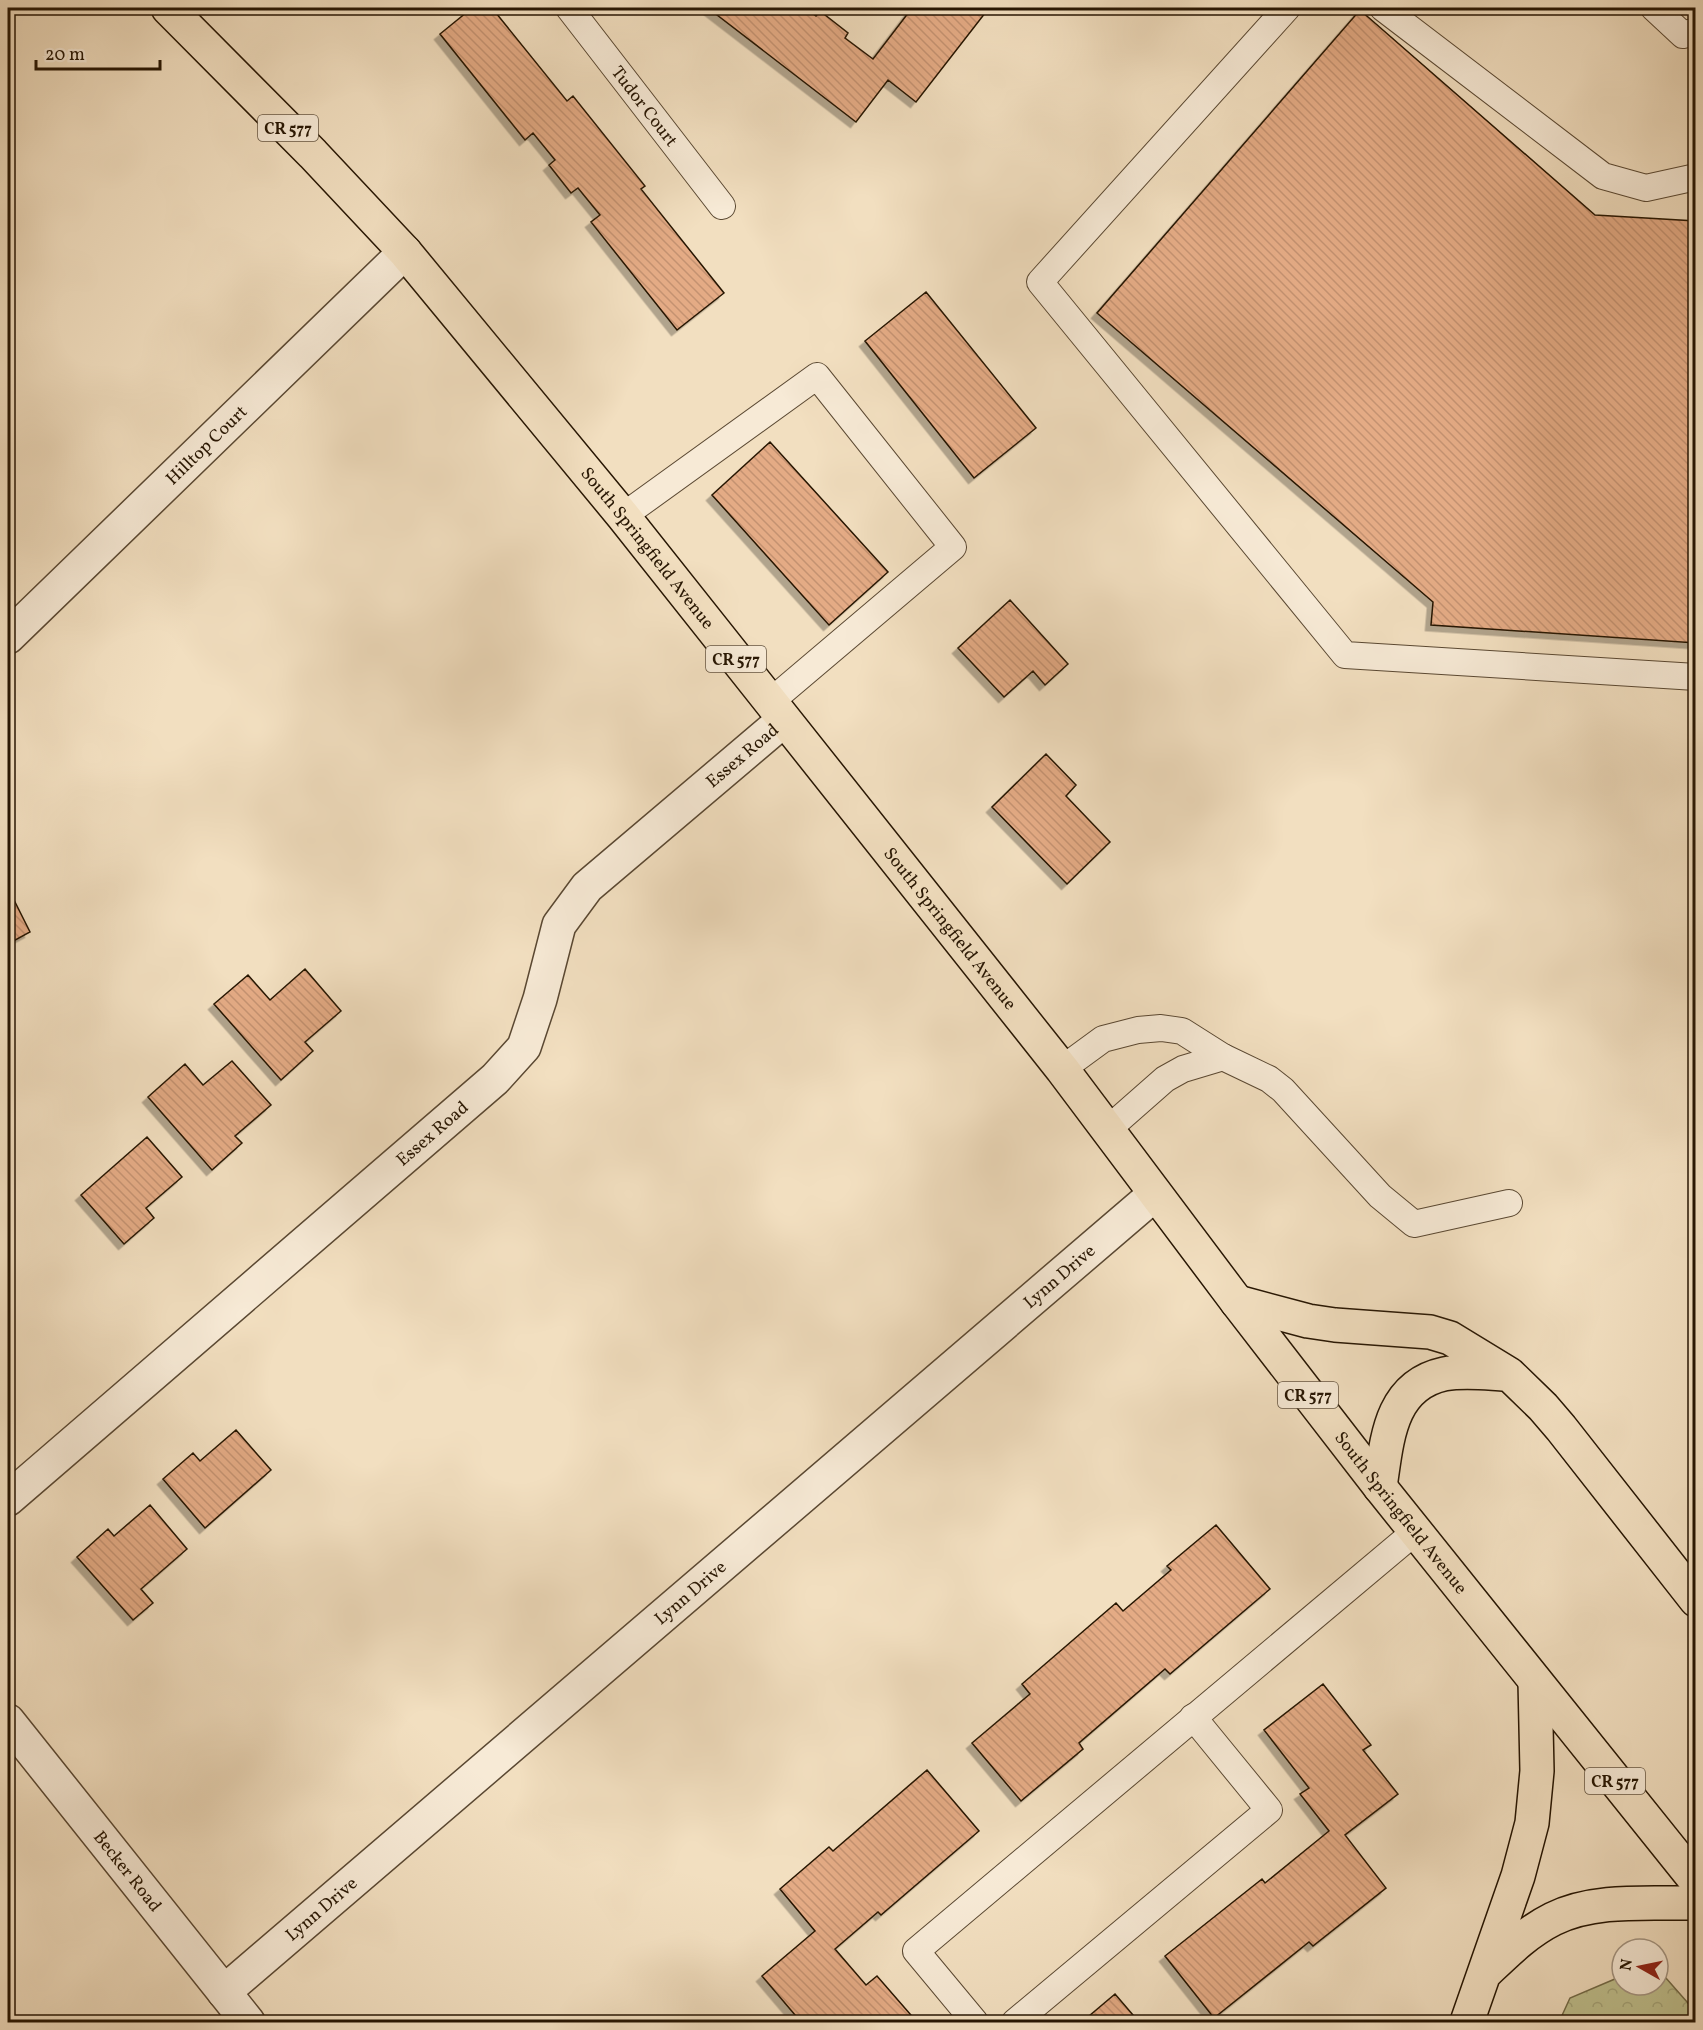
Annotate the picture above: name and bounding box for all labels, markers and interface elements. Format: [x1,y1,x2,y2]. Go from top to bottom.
scale bar [36,33,160,71]
text: 20 m [45,43,85,68]
street label: Tudor Court [604,61,683,153]
road number: CR 577 [258,115,318,141]
street label: Hilltop Court [161,400,253,491]
street label: South Springfield Avenue [574,463,719,635]
road number: CR 577 [706,646,766,672]
street label: Essex Road [701,718,785,795]
street label: South Springfield Avenue [877,843,1022,1016]
street label: Essex Road [391,1096,475,1173]
street label: Lynn Drive [1019,1239,1102,1315]
road number: CR 577 [1278,1382,1338,1408]
street label: South Springfield Avenue [1328,1427,1472,1600]
street label: Lynn Drive [650,1556,733,1632]
road number: CR 577 [1585,1768,1645,1794]
street label: Becker Road [86,1826,167,1918]
street label: Lynn Drive [281,1872,364,1948]
north arrow [1610,1937,1670,1997]
text: N [1615,1957,1639,1972]

